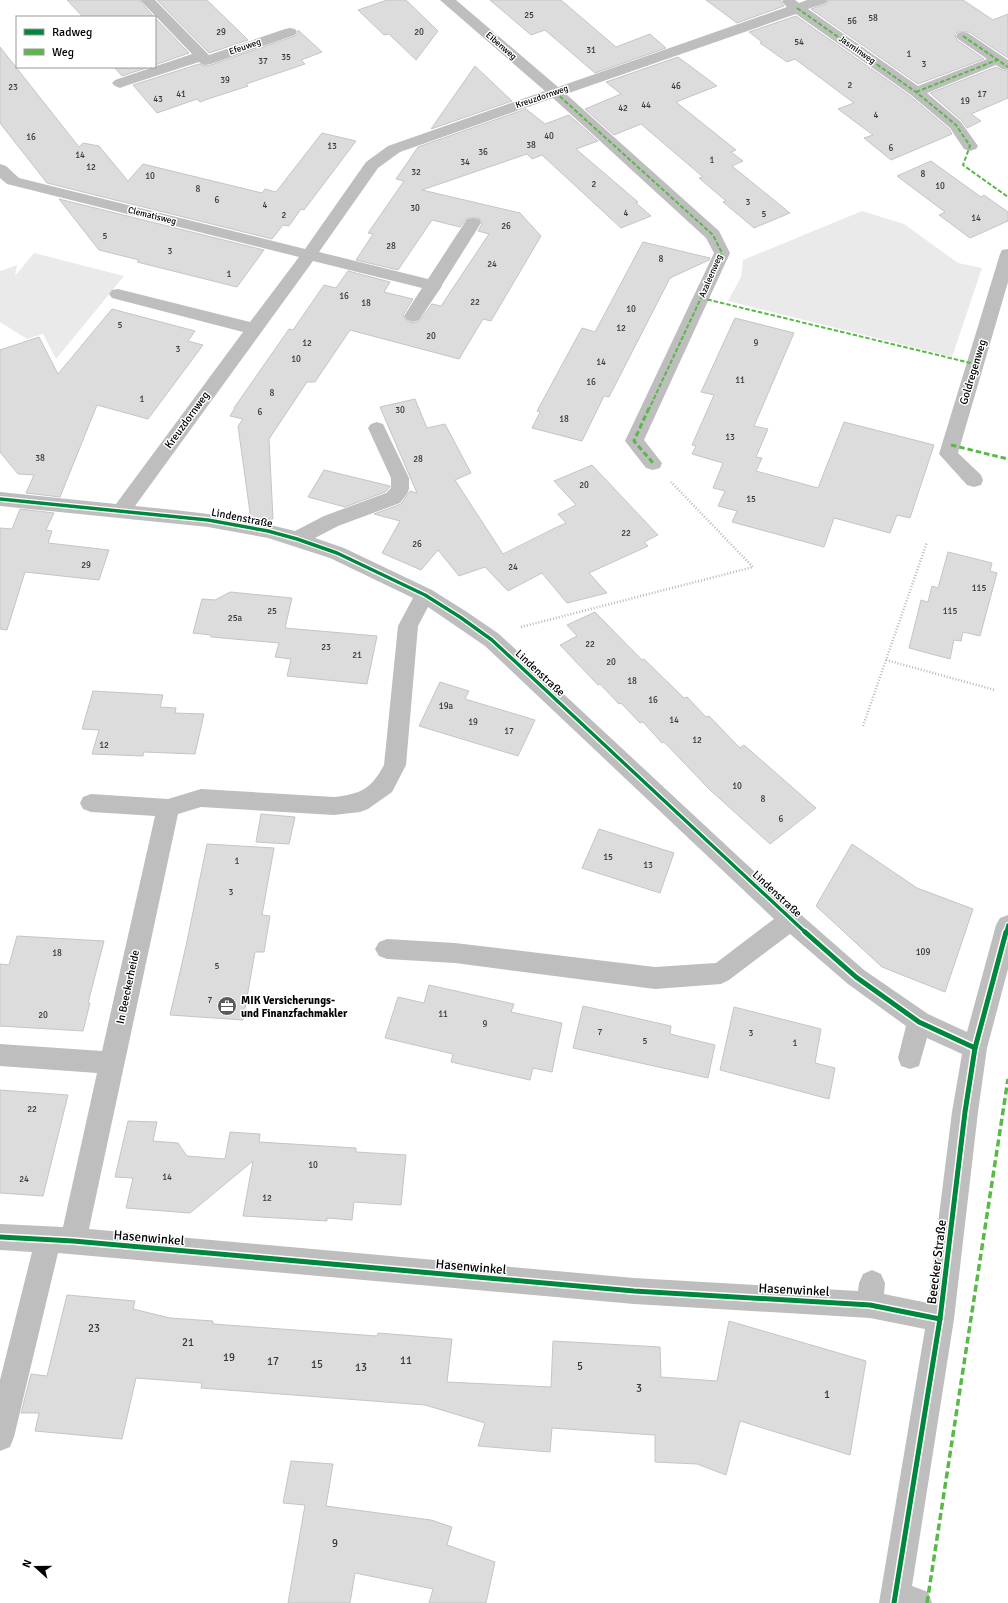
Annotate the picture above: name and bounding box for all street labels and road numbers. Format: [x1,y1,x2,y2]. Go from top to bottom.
street label: Eibenweg [483,30,519,63]
street label: Jasminweg [837,33,878,67]
street label: Efeuweg [228,36,263,58]
street label: Kreuzdornweg [514,83,570,111]
street label: Clematisweg [127,205,178,227]
street label: Azaleenweg [697,252,725,299]
street label: Goldregenweg [957,338,989,406]
street label: Kreuzdornweg [162,389,212,451]
street label: Lindenstraße [210,506,274,530]
street label: Lindenstraße [513,647,567,699]
street label: Lindenstraße [750,868,804,920]
street label: In Beeckerheide [114,949,142,1025]
street label: Beecker Straße [924,1219,950,1305]
street label: Hasenwinkel [113,1227,185,1249]
street label: Hasenwinkel [435,1256,507,1278]
street label: Hasenwinkel [758,1280,830,1300]

